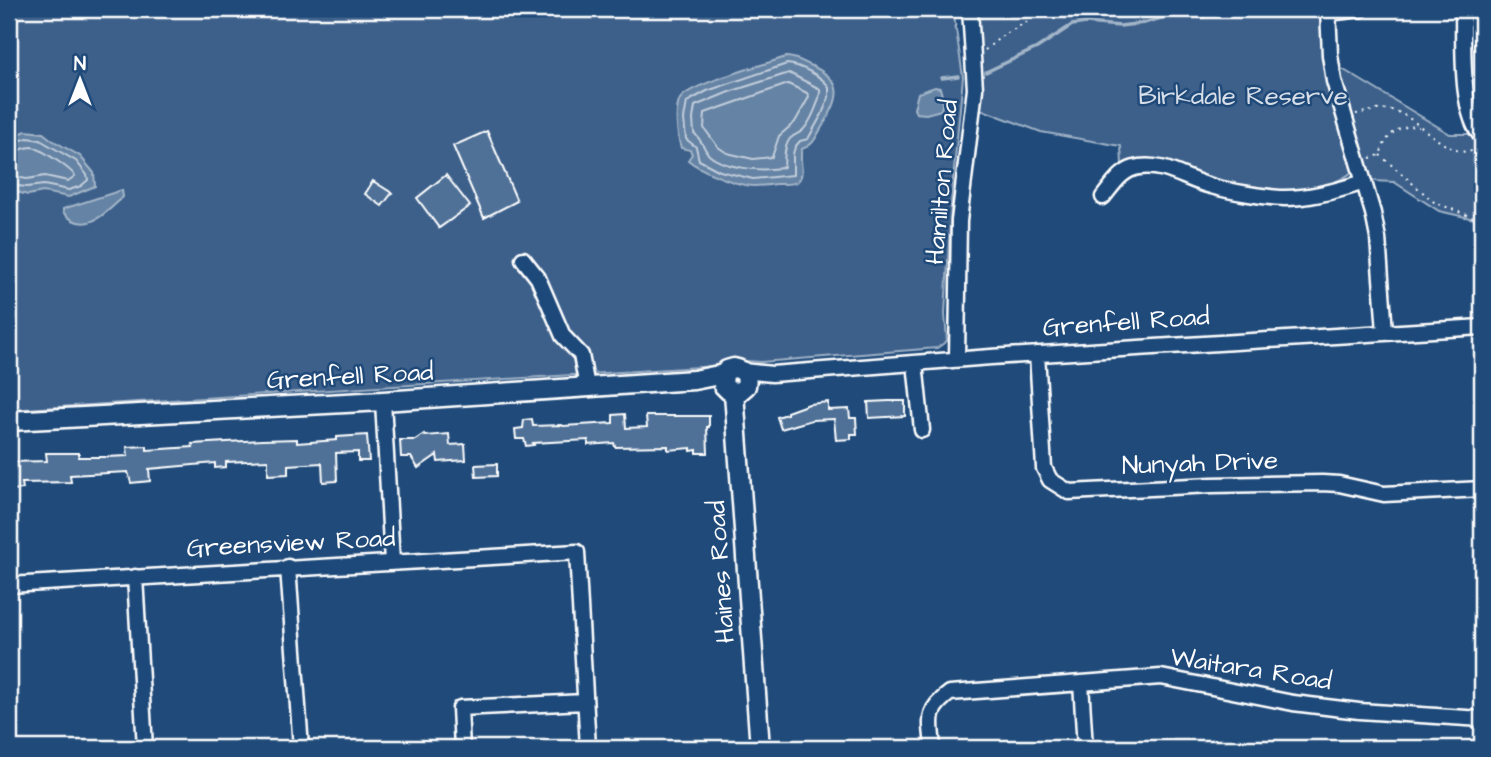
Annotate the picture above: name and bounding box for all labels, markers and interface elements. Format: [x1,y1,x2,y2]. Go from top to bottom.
north arrow [46,46,116,116]
text: N [74,51,86,78]
park label: Birkdale Reserve [1138,78,1348,114]
street label: Hamilton Road [917,98,967,266]
street label: Grenfell Road [1041,298,1211,346]
street label: Grenfell Road [266,354,434,398]
street label: Nunyah Drive [1121,442,1279,486]
street label: Haines Road [698,499,744,645]
street label: Greensview Road [186,520,396,566]
street label: Waitara Road [1168,638,1334,700]

